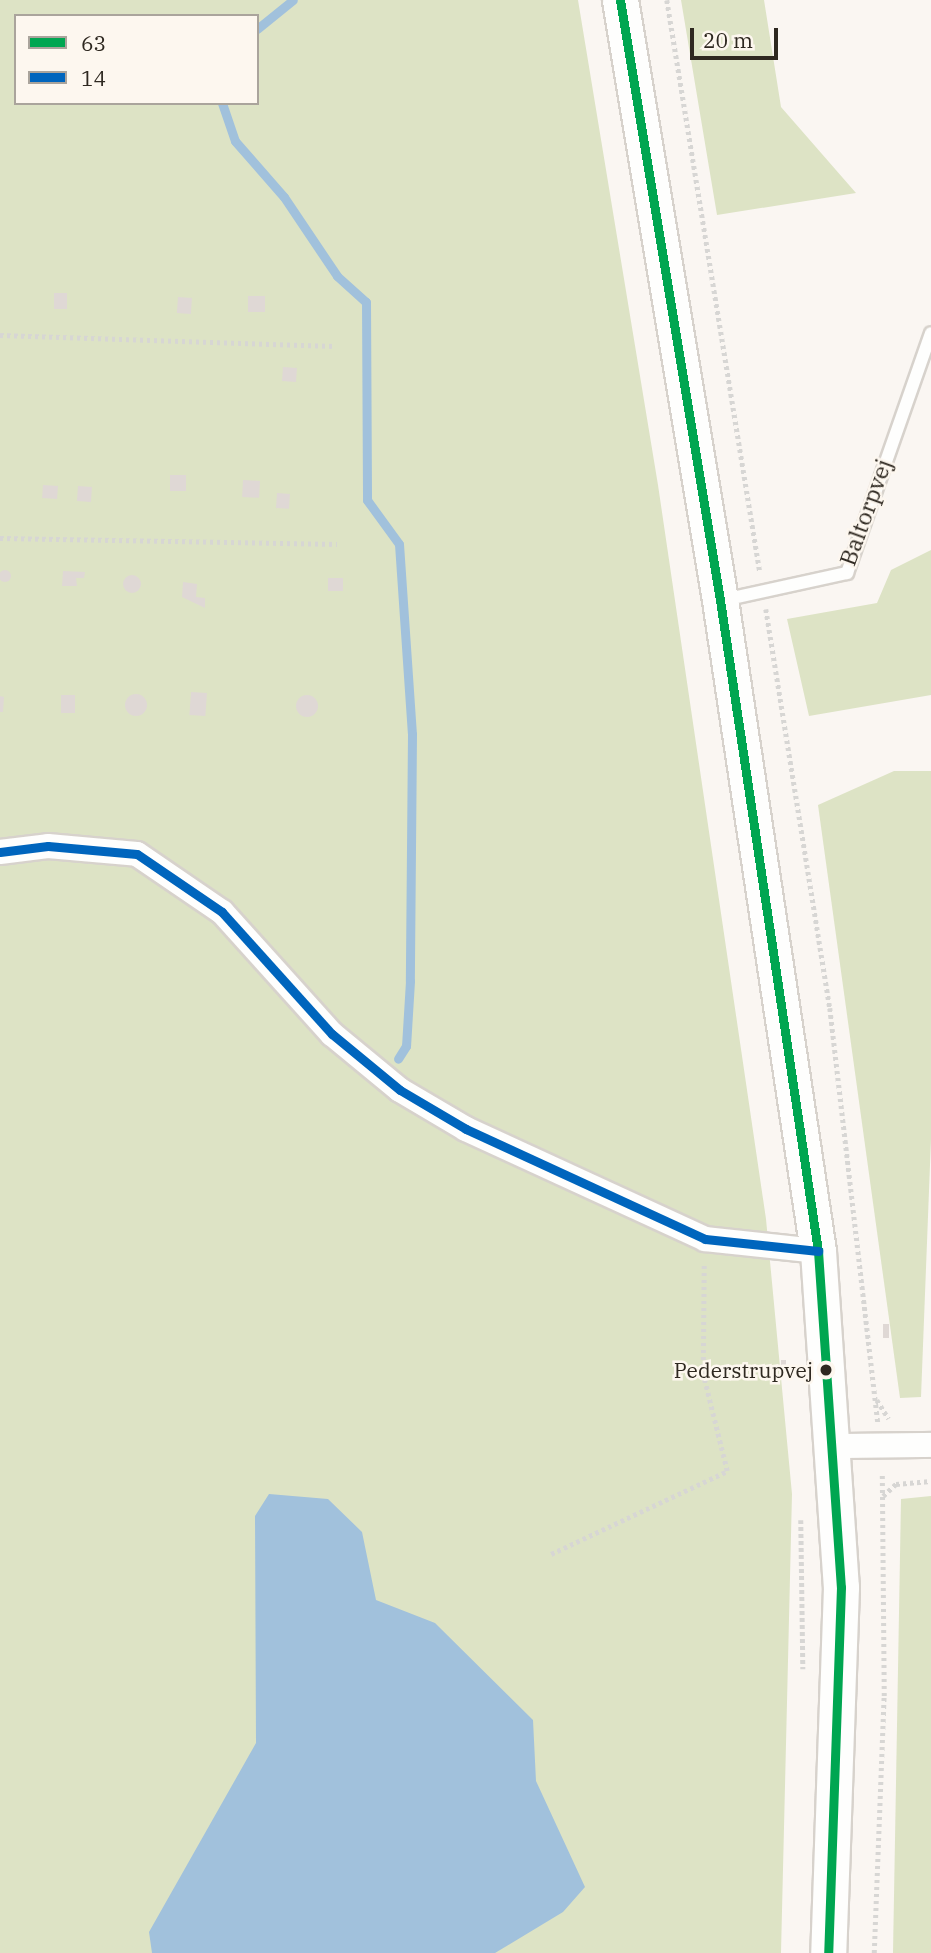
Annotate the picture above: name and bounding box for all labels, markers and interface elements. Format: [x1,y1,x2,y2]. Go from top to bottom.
legend [14,14,259,105]
scale bar [693,14,780,58]
text: 20 m [703,26,753,54]
text: 63 [81,29,106,57]
text: 14 [81,64,106,92]
street label: Baltorpvej [833,455,897,569]
place label: Pederstrupvej [674,1357,813,1383]
marker: Pederstrupvej [819,1363,833,1377]

